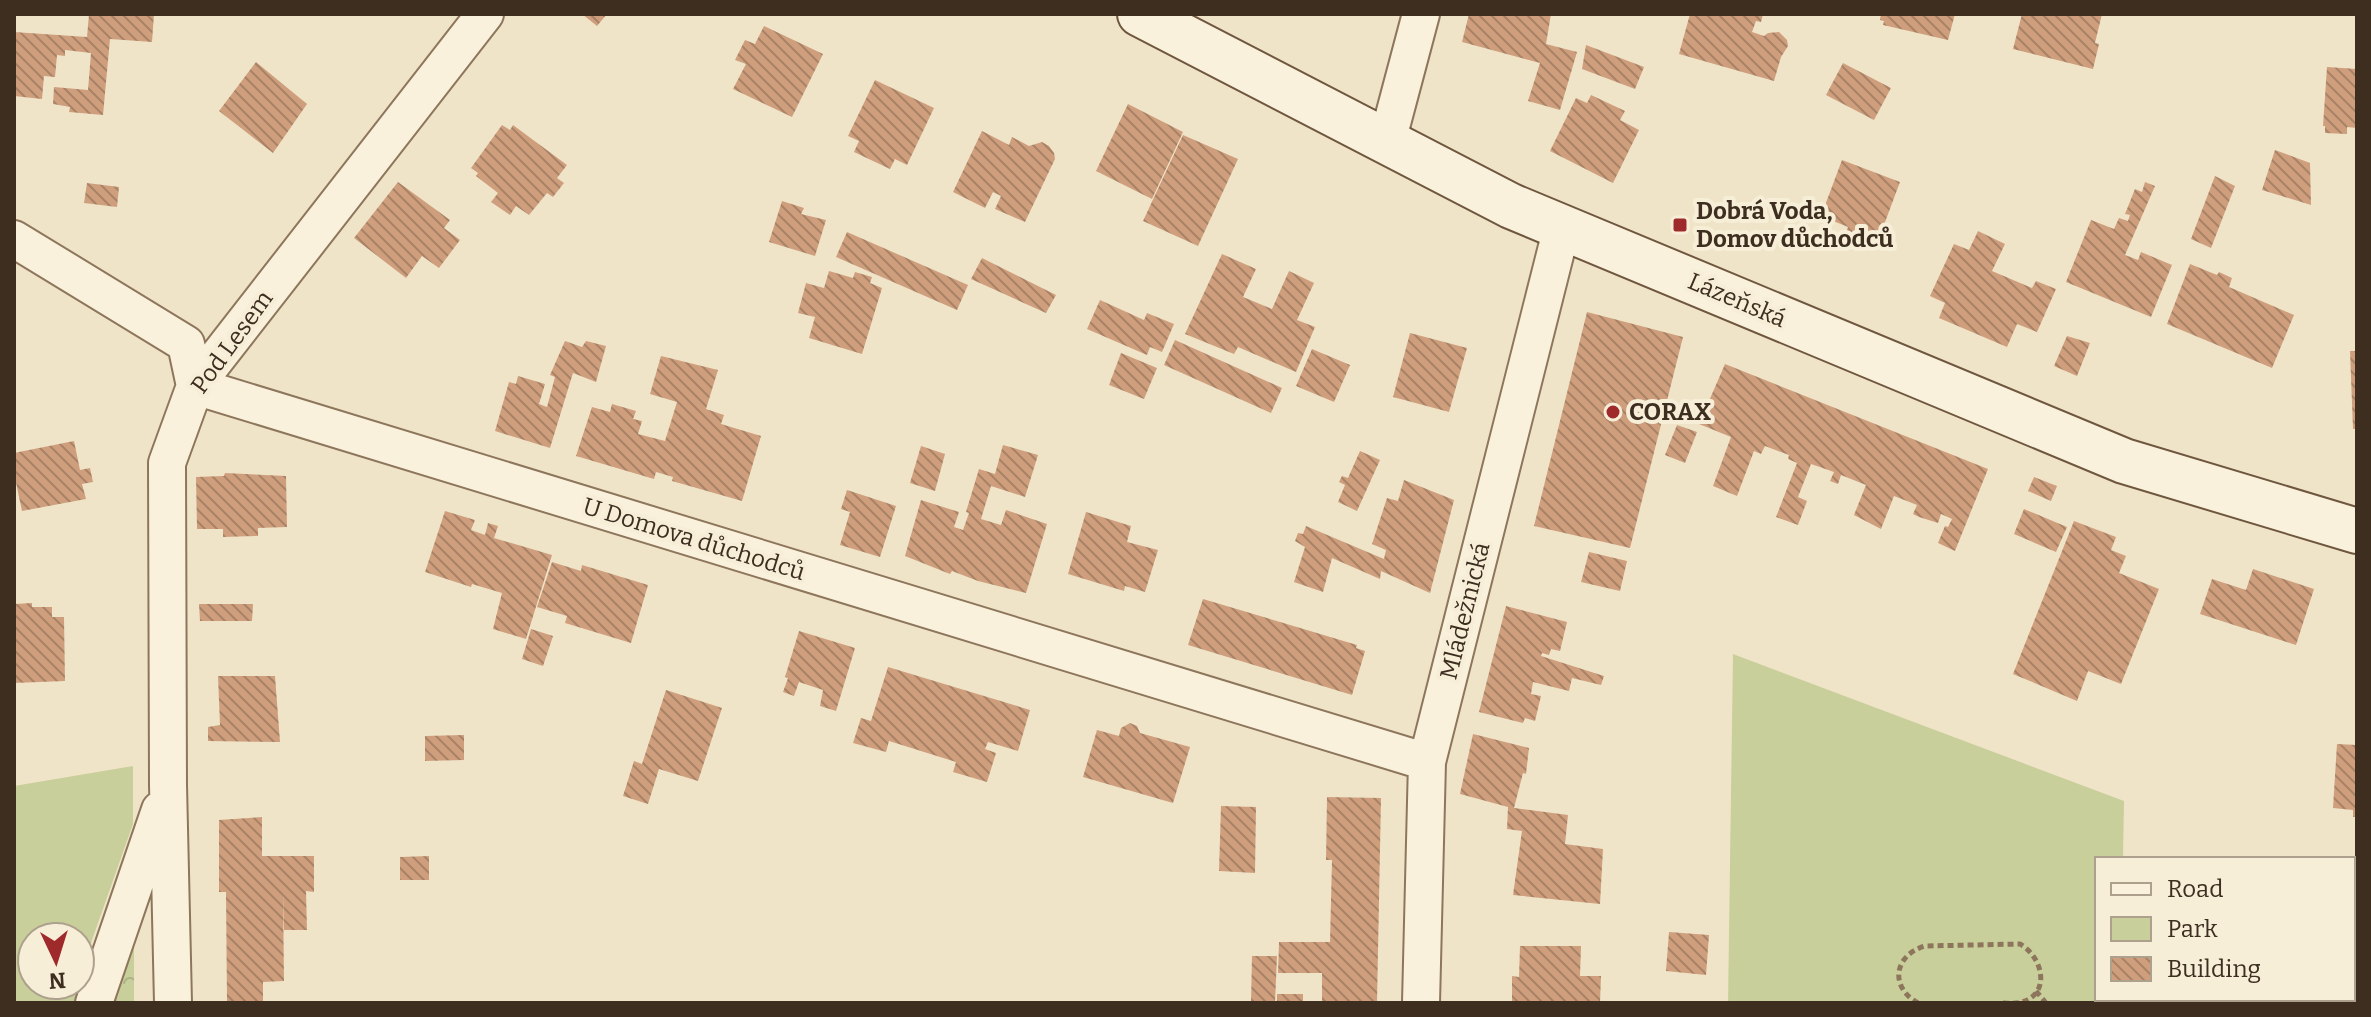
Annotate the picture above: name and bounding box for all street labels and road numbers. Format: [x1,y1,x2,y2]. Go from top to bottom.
street label: Lázeňská [1684,267,1790,333]
street label: Pod Lesem [185,285,279,399]
street label: U Domova důchodců [580,492,809,586]
street label: Mládežnická [1434,540,1496,682]

